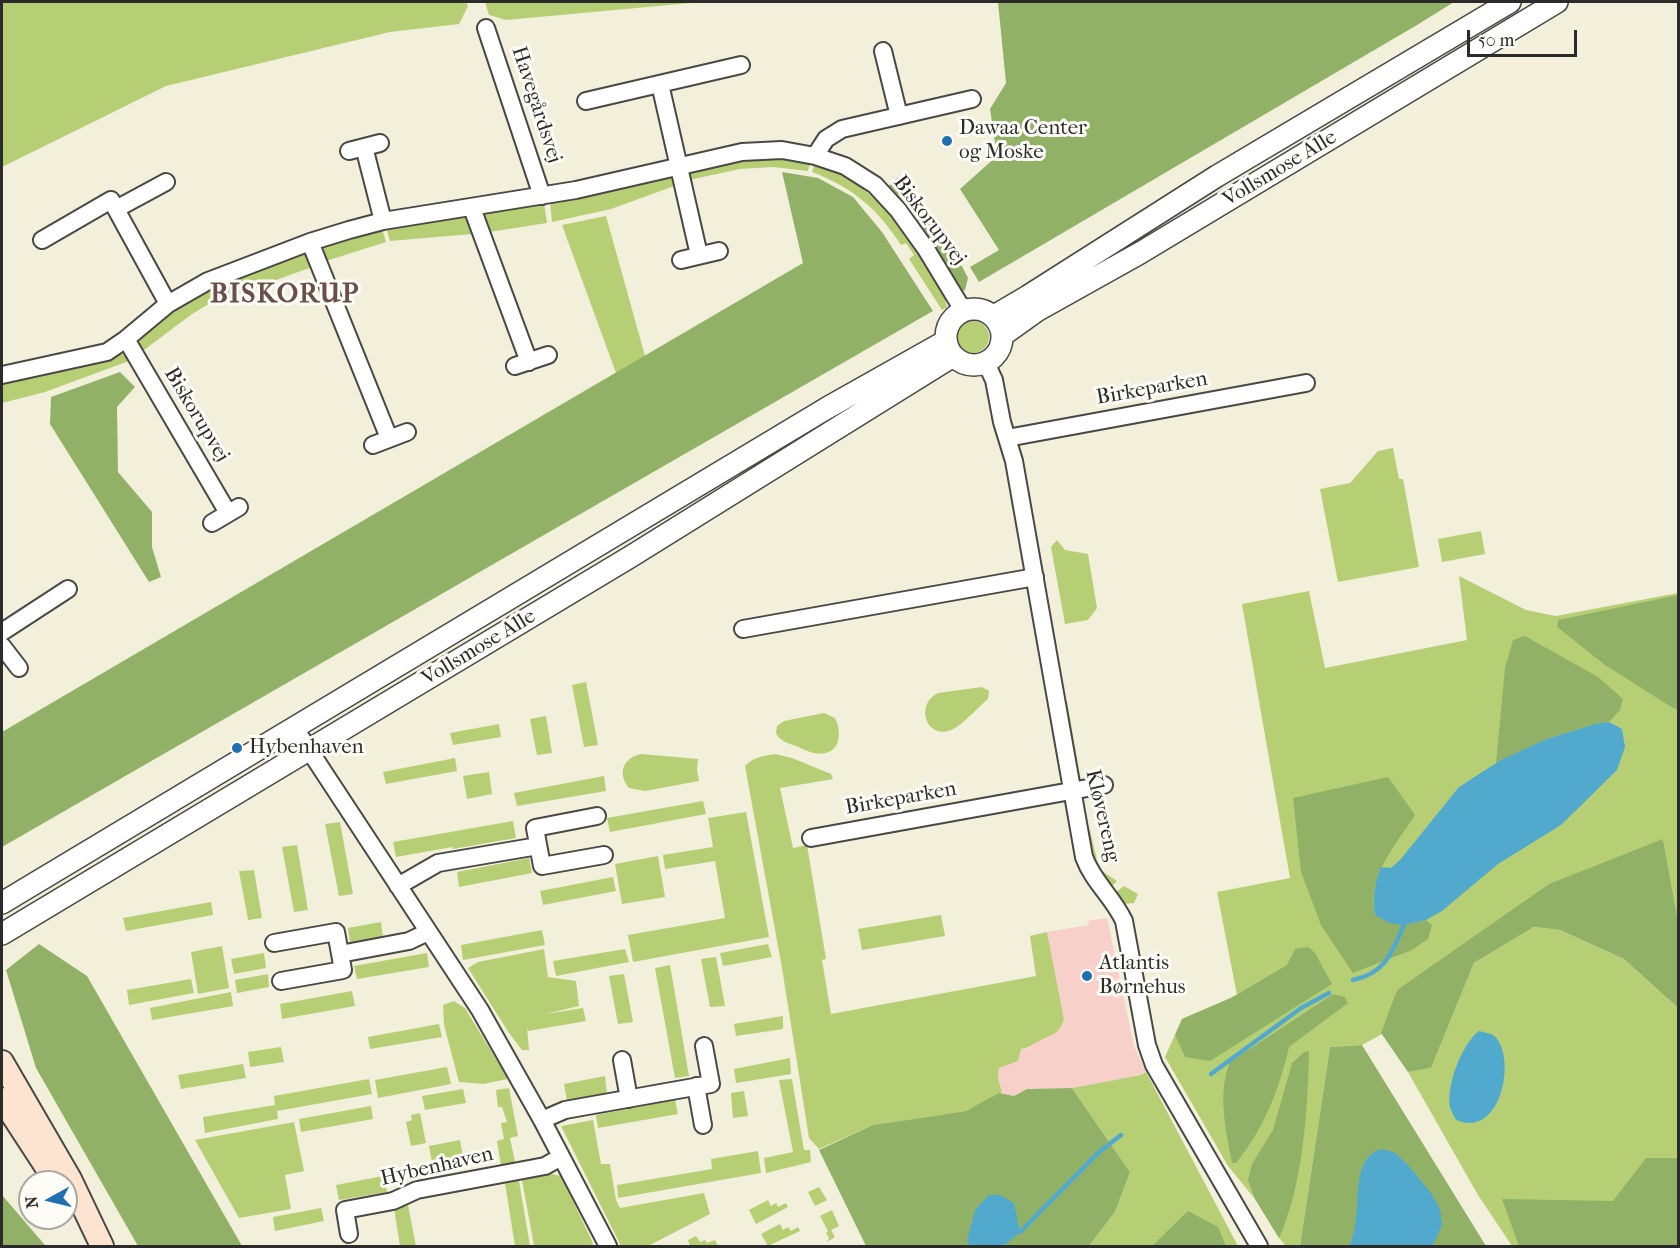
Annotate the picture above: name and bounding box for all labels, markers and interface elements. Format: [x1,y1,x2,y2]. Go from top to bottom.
scale bar [1470,18,1580,56]
text: 50 m [1478,30,1514,51]
street label: Havegårdsvej [505,44,567,166]
place label: Dawaa Center og Moske [959,116,1087,166]
street label: Vollsmose Alle [1218,125,1342,213]
marker: Dawaa Center og Moske [940,134,954,148]
street label: Biskorupvej [887,171,971,271]
district label: BISKORUP [210,279,360,311]
street label: Biskorupvej [158,363,234,467]
street label: Birkeparken [1094,367,1210,411]
street label: Vollsmose Alle [417,604,541,692]
place label: Hybenhaven [249,735,364,761]
marker: Hybenhaven [230,741,244,755]
street label: Kløvereng [1079,767,1125,865]
street label: Birkeparken [843,777,959,821]
place label: Atlantis Børnehus [1099,951,1186,1001]
marker: Atlantis Børnehus [1080,969,1094,983]
street label: Hybenhaven [378,1142,496,1192]
north arrow [18,1170,78,1230]
text: N [21,1195,42,1210]

